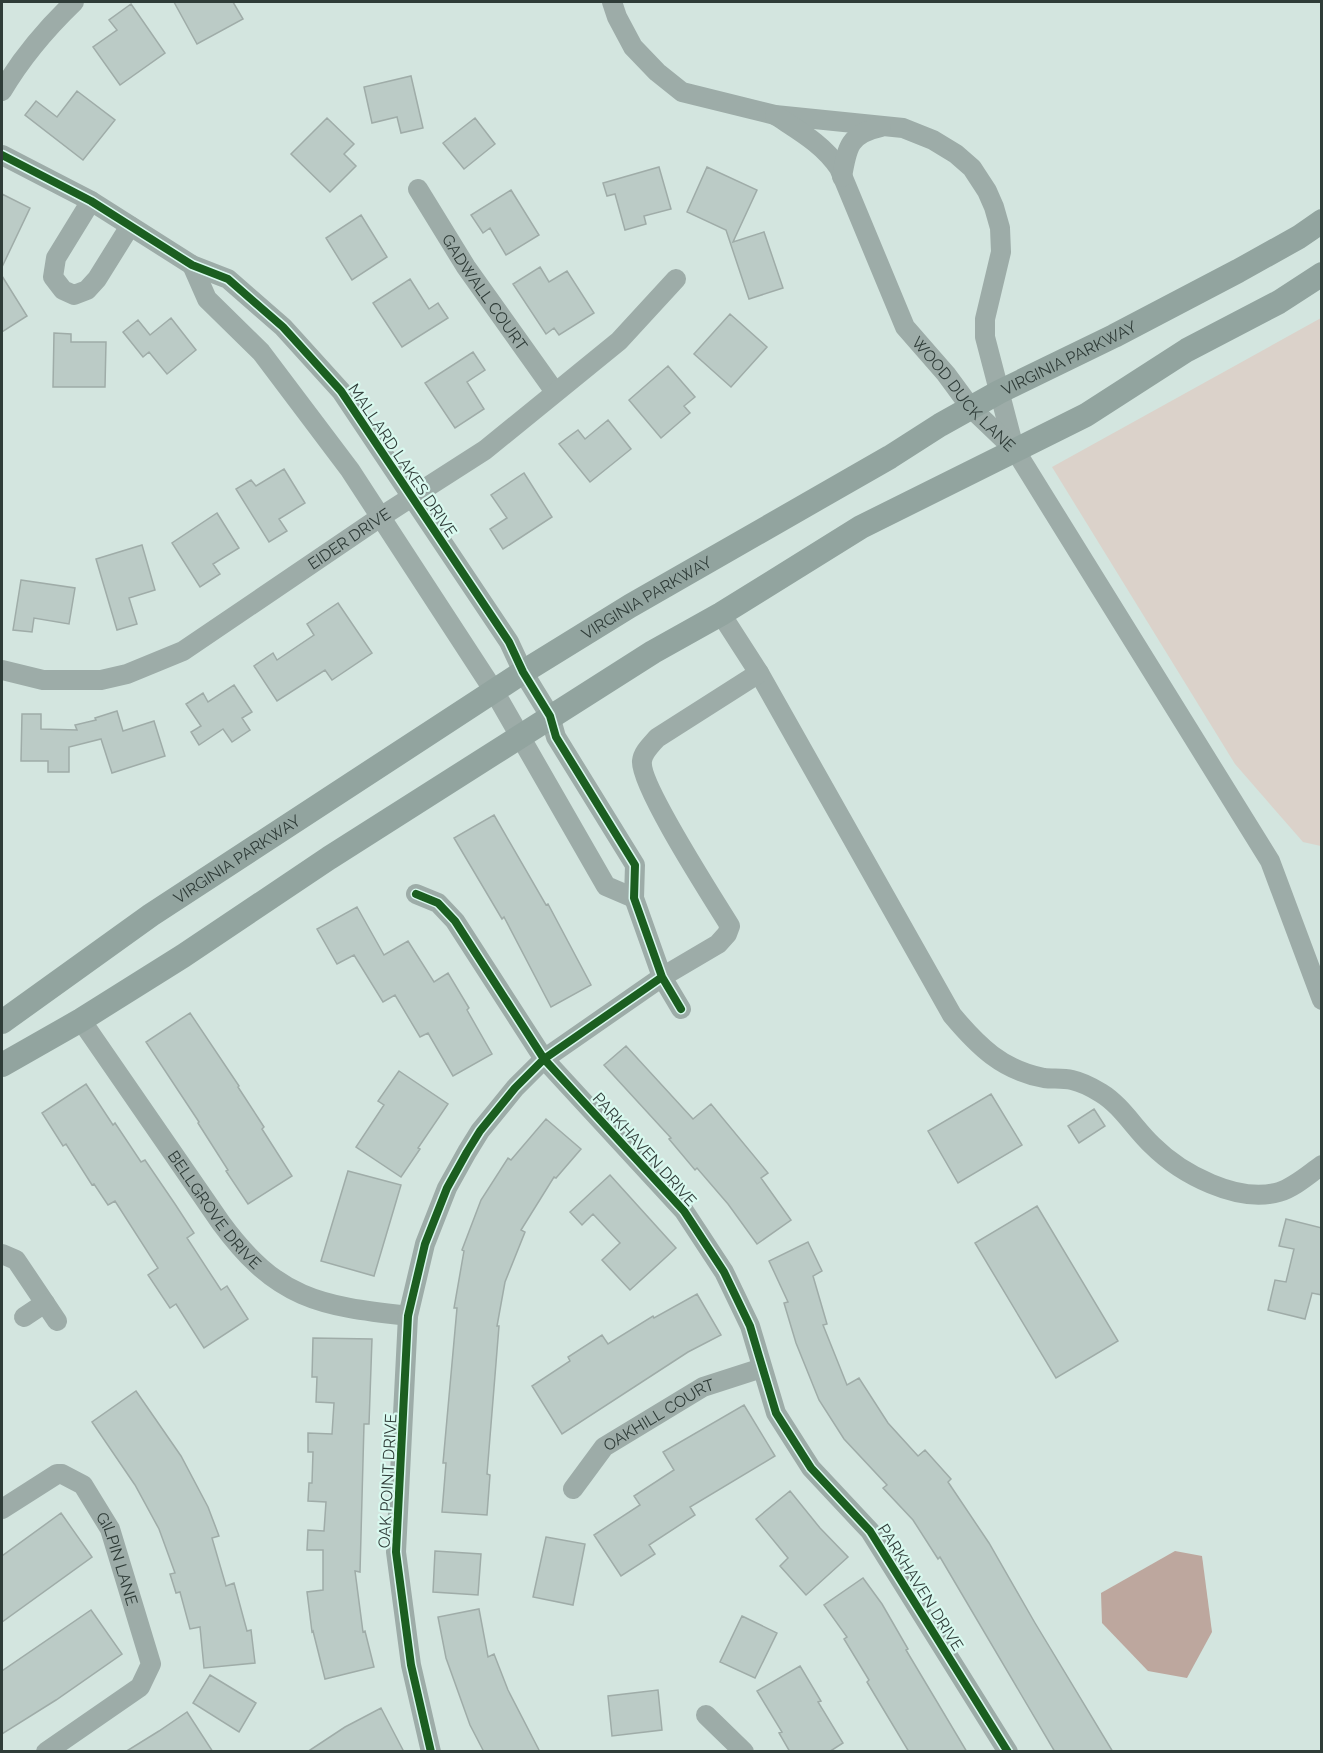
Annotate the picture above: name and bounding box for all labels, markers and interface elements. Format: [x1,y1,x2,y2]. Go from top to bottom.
street label: GADWALL COURT [438,231,532,355]
street label: VIRGINIA PARKWAY [999,317,1140,399]
street label: WOOD DUCK LANE [908,333,1019,455]
street label: MALLARD LAKES DRIVE [344,380,461,541]
street label: EIDER DRIVE [304,504,394,574]
street label: VIRGINIA PARKWAY [578,552,716,644]
street label: VIRGINIA PARKWAY [170,811,305,908]
street label: PARKHAVEN DRIVE [589,1089,701,1210]
street label: BELLGROVE DRIVE [164,1147,265,1273]
street label: OAKHILL COURT [600,1375,717,1455]
street label: OAK POINT DRIVE [374,1413,401,1549]
street label: GILPIN LANE [92,1509,142,1608]
street label: PARKHAVEN DRIVE [874,1520,967,1654]

